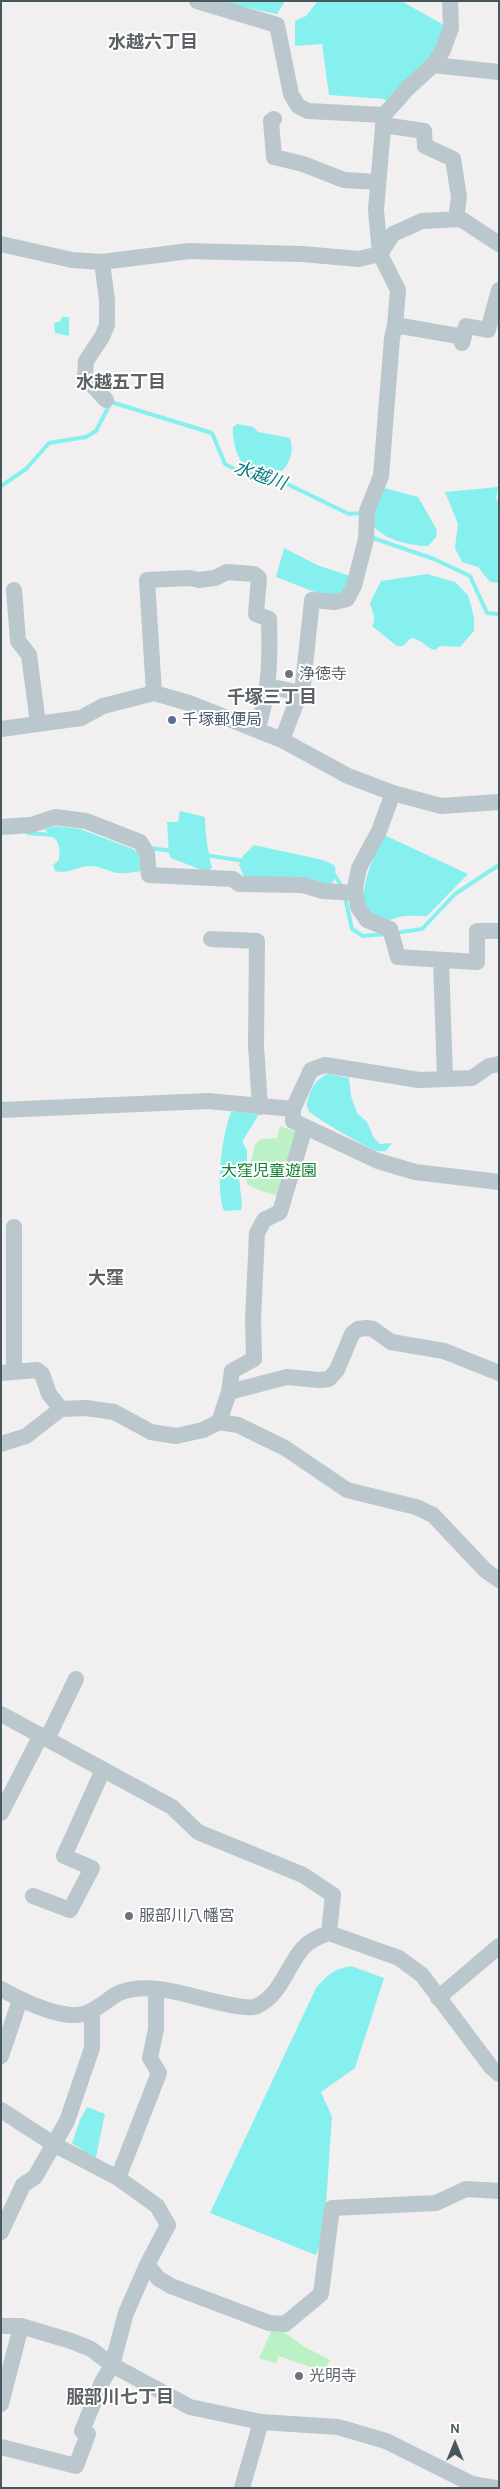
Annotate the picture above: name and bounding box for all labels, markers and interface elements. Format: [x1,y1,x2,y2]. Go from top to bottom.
district label: 水越六丁目 [108,32,198,54]
district label: 水越五丁目 [76,372,166,394]
water label: 水越川 [231,457,289,495]
place label: 浄徳寺 [299,664,347,684]
marker: 浄徳寺 [283,668,295,680]
district label: 千塚三丁目 [227,687,317,709]
place label: 千塚郵便局 [182,710,262,730]
marker: 千塚郵便局 [166,714,178,726]
park label: 大窪児童遊園 [221,1161,317,1181]
district label: 大窪 [88,1268,124,1290]
place label: 服部川八幡宮 [139,1906,235,1926]
marker: 服部川八幡宮 [123,1910,135,1922]
place label: 光明寺 [309,2366,357,2386]
marker: 光明寺 [293,2370,305,2382]
district label: 服部川七丁目 [66,2387,174,2409]
north arrow [430,2419,480,2469]
text: N [450,2420,460,2437]

